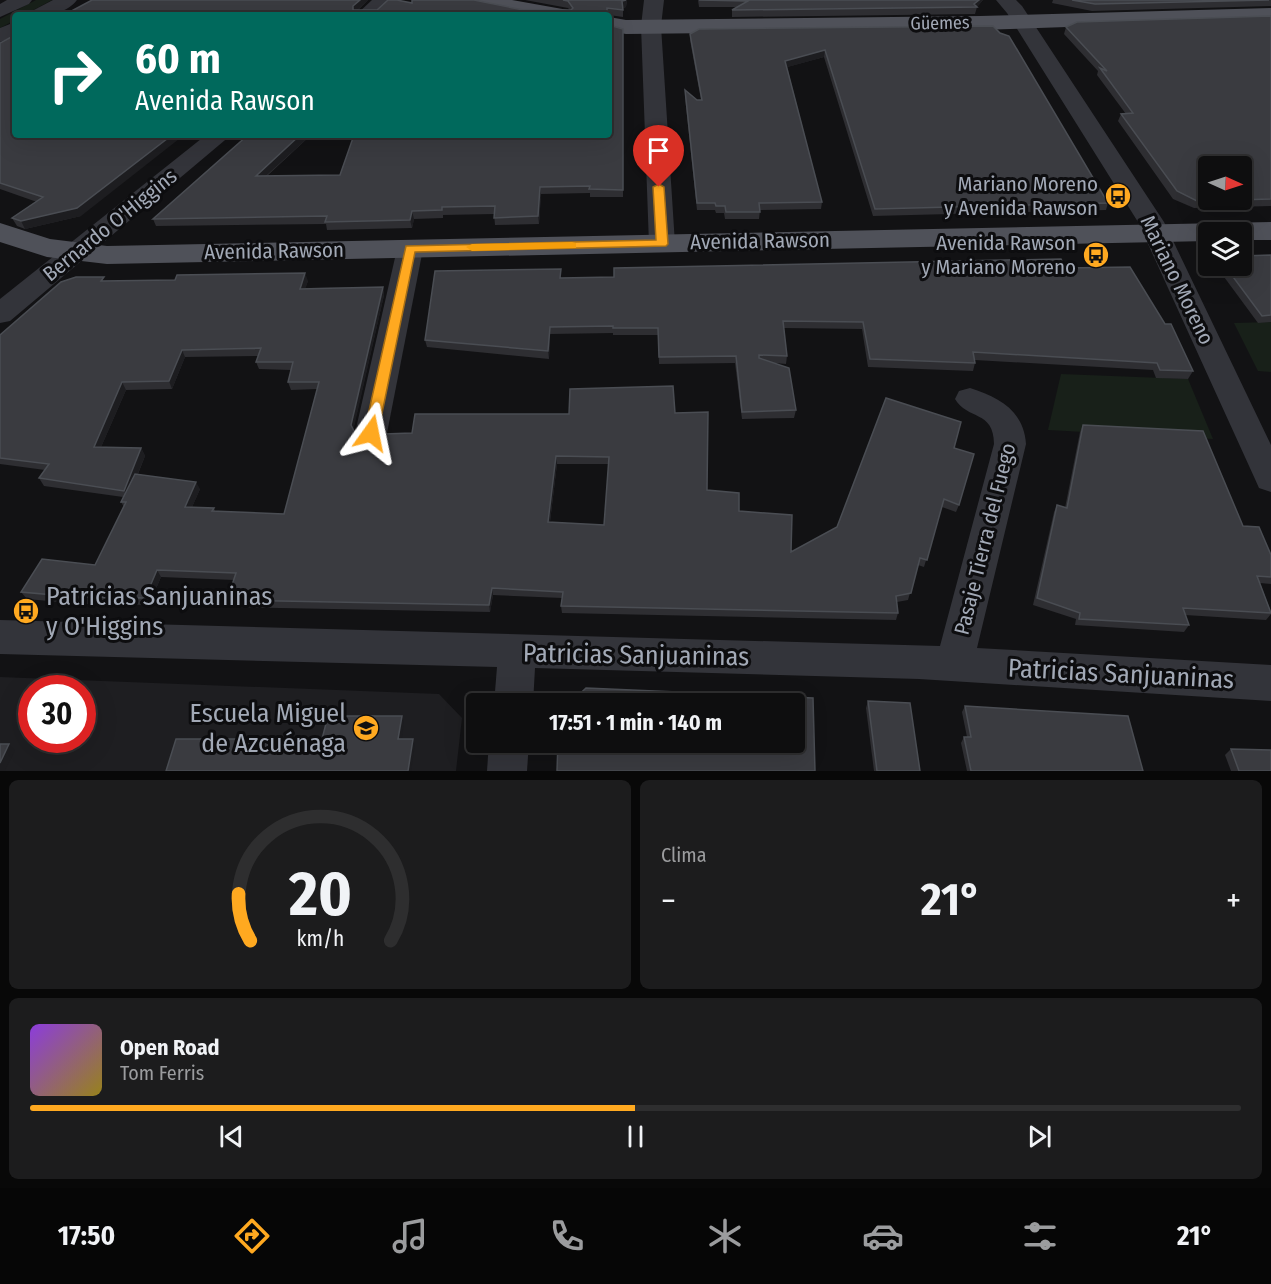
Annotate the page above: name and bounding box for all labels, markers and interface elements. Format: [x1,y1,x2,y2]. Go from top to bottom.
street label: Güemes [910,11,970,35]
text: 60 m [135,34,221,84]
icon: right [36,36,114,114]
text: Avenida Rawson [135,85,315,117]
pin [633,125,684,187]
icon: arrive [642,134,675,167]
north arrow [1198,156,1252,210]
map controls [1198,156,1252,276]
street label: Bernardo O'Higgins [38,163,182,287]
place label: Mariano Moreno y Avenida Rawson [944,171,1098,221]
bus stop icon: Mariano Moreno y Avenida Rawson [1103,181,1133,211]
street label: Mariano Moreno [1135,211,1219,349]
button: layers [1198,222,1252,276]
street label: Avenida Rawson [690,227,830,255]
place label: Avenida Rawson y Mariano Moreno [921,230,1076,280]
street label: Avenida Rawson [204,237,344,265]
bus stop icon: Avenida Rawson y Mariano Moreno [1081,240,1111,270]
position arrow [339,401,403,465]
street label: Pasaje Tierra del Fuego [949,440,1021,638]
place label: Patricias Sanjuaninas y O'Higgins [46,581,272,642]
bus stop icon: Patricias Sanjuaninas y O'Higgins [11,596,41,626]
street label: Patricias Sanjuaninas [523,638,749,672]
street label: Patricias Sanjuaninas [1007,653,1235,695]
speed limit sign: 30 [18,675,96,753]
place label: Escuela Miguel de Azcuénaga [190,698,346,759]
text: 17:51 · 1 min · 140 m [549,709,722,736]
school or university icon: Escuela Miguel de Azcuénaga [351,713,381,743]
text: Clima [661,843,706,867]
text: 20 [288,857,351,932]
text: 21° [921,873,981,927]
text: − [661,881,676,921]
text: + [1226,881,1241,921]
text: km/h [296,927,344,953]
text: Open Road [120,1034,220,1061]
text: Tom Ferris [120,1061,204,1085]
icon: previous [215,1120,248,1153]
icon: pause [619,1120,652,1153]
icon: next [1023,1120,1056,1153]
icon: directions [231,1215,273,1257]
icon: music [389,1215,431,1257]
icon: phone [546,1215,588,1257]
icon: climate [704,1215,746,1257]
icon: car [862,1215,904,1257]
icon: filters [1019,1215,1061,1257]
text: 17:50 [58,1220,115,1252]
text: 21° [1177,1220,1213,1252]

